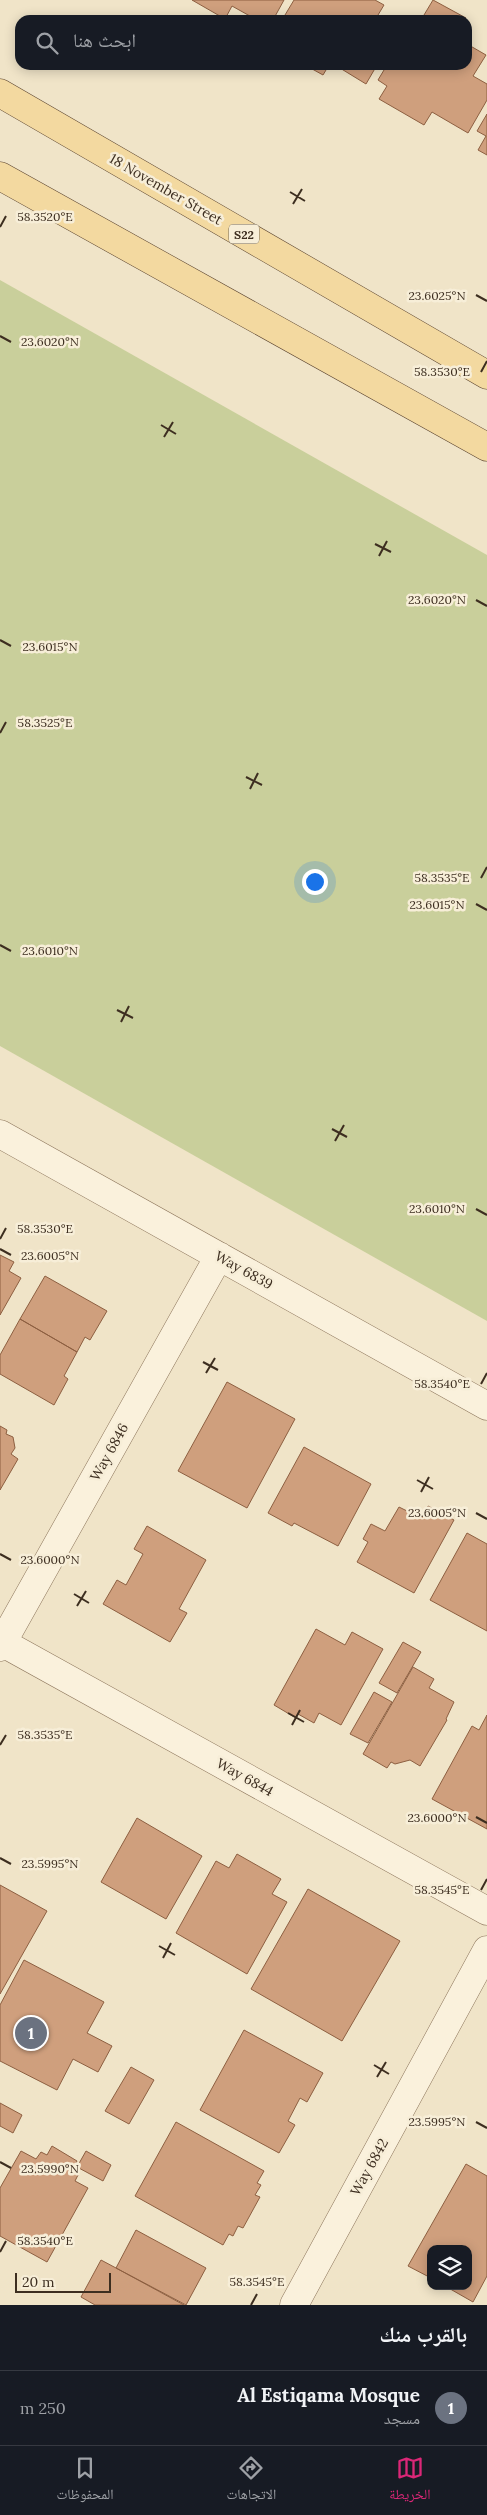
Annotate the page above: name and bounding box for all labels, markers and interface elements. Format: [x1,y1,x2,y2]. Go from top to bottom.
search box [15,15,472,70]
text: ابحث هنا [73,28,136,52]
icon: search [33,29,61,57]
street label: 18 November Street [106,149,226,229]
text: 58.3520°E [17,209,73,224]
road number: S22 [229,224,259,243]
text: 23.6025°N [408,288,466,303]
text: 23.6020°N [21,334,79,349]
text: 58.3530°E [414,364,470,379]
text: 23.6020°N [408,592,466,607]
text: 23.6015°N [22,639,78,654]
text: 58.3525°E [18,715,72,730]
your location [302,869,328,895]
text: 58.3535°E [414,870,470,885]
text: 23.6015°N [409,897,465,912]
text: 23.6010°N [22,943,78,958]
text: 23.6010°N [409,1201,465,1216]
text: 58.3530°E [17,1221,73,1236]
street label: Way 6839 [212,1247,276,1293]
text: 23.6005°N [21,1248,79,1263]
text: 58.3540°E [414,1376,470,1391]
street label: Way 6846 [86,1420,132,1484]
text: 23.6005°N [408,1505,466,1520]
text: 23.6000°N [20,1552,80,1567]
text: 58.3535°E [17,1727,73,1742]
street label: Way 6844 [213,1754,277,1800]
text: 23.6000°N [407,1810,467,1825]
text: 23.5995°N [22,1856,78,1871]
text: 58.3545°E [415,1882,469,1897]
pin: 1 [15,2014,47,2052]
text: 23.5995°N [409,2114,465,2129]
street label: Way 6842 [346,2135,392,2199]
text: 23.5990°N [21,2161,79,2176]
text: 58.3540°E [17,2233,73,2248]
map controls [427,2245,472,2290]
button: layers [427,2245,472,2290]
scale bar [15,2270,111,2293]
text: 20 m [22,2273,54,2291]
text: 58.3545°E [230,2274,284,2289]
text: بالقرب منك [380,2321,467,2348]
text: Al Estiqama Mosque [237,2383,420,2407]
text: 250 m [20,2398,66,2418]
text: 1 [448,2398,454,2418]
text: مسجد [384,2408,420,2428]
tab: المحفوظات [57,2454,113,2508]
tab: الاتجاهات [227,2454,276,2508]
tab: الخريطة [389,2454,430,2508]

